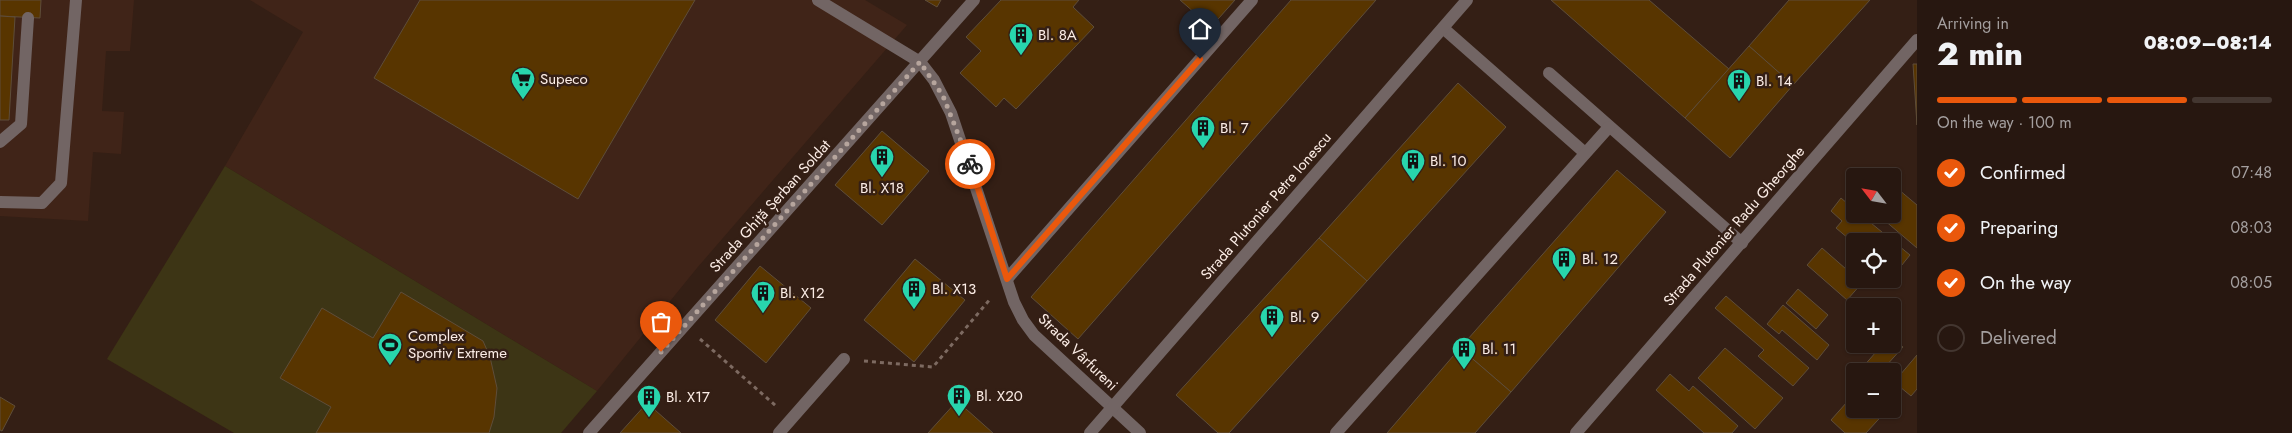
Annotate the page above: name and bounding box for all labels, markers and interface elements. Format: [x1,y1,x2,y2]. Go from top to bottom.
pin [1179,8,1221,59]
text: Arriving in [1937,12,2009,35]
icon: home [1186,15,1214,43]
building icon: Bl. 8A [1008,22,1034,56]
place label: Bl. 8A [1038,24,1077,46]
text: 08:09–08:14 [2144,29,2272,56]
text: 2 min [1937,31,2023,77]
supermarket icon: Supeco [510,66,536,100]
place label: Supeco [540,68,588,90]
building icon: Bl. 14 [1726,68,1752,102]
place label: Bl. 14 [1756,70,1793,92]
text: On the way · 100 m [1937,111,2072,134]
building icon: Bl. 7 [1190,115,1216,149]
place label: Bl. 7 [1220,117,1249,139]
street label: Strada Plutonier Petre Ionescu [1195,127,1337,285]
street label: Strada Ghiță Șerban Soldat [704,135,836,277]
courier [945,139,995,189]
street label: Strada Plutonier Radu Gheorghe [1658,141,1810,311]
building icon: Bl. X18 [869,144,895,178]
building icon: Bl. 10 [1400,148,1426,182]
icon: bike [956,150,984,178]
place label: Bl. 10 [1430,150,1467,172]
icon: check [1937,159,1965,187]
text: Confirmed [1980,159,2066,186]
text: 07:48 [2231,161,2272,184]
north arrow [1846,168,1901,222]
map controls [1846,168,1901,418]
place label: Bl. X18 [860,177,904,199]
icon: check [1937,214,1965,242]
text: Preparing [1980,214,2058,241]
text: 08:03 [2231,216,2272,239]
button: locate [1846,233,1901,288]
building icon: Bl. 12 [1551,246,1577,280]
place label: Bl. 12 [1582,248,1618,270]
icon: check [1937,269,1965,297]
text: On the way [1980,269,2071,296]
text: 08:05 [2230,271,2272,294]
building icon: Bl. X13 [901,276,927,310]
place label: Bl. X13 [932,278,976,300]
building icon: Bl. X12 [750,280,776,314]
place label: Bl. X12 [780,282,824,304]
button: + [1846,298,1901,353]
pin [640,301,682,352]
building icon: Bl. 9 [1259,304,1285,338]
place label: Bl. 9 [1290,306,1319,328]
icon: bag [647,308,675,336]
street label: Strada Vârfureni [1033,308,1123,396]
text: Delivered [1980,324,2057,351]
place label: Complex Sportiv Extreme [408,325,507,364]
sports icon: Complex Sportiv Extreme [377,332,403,366]
building icon: Bl. 11 [1451,336,1477,370]
place label: Bl. 11 [1482,338,1516,360]
button: − [1846,363,1901,418]
building icon: Bl. X20 [946,383,972,417]
building icon: Bl. X17 [636,384,662,418]
place label: Bl. X20 [976,385,1023,407]
place label: Bl. X17 [666,386,710,408]

